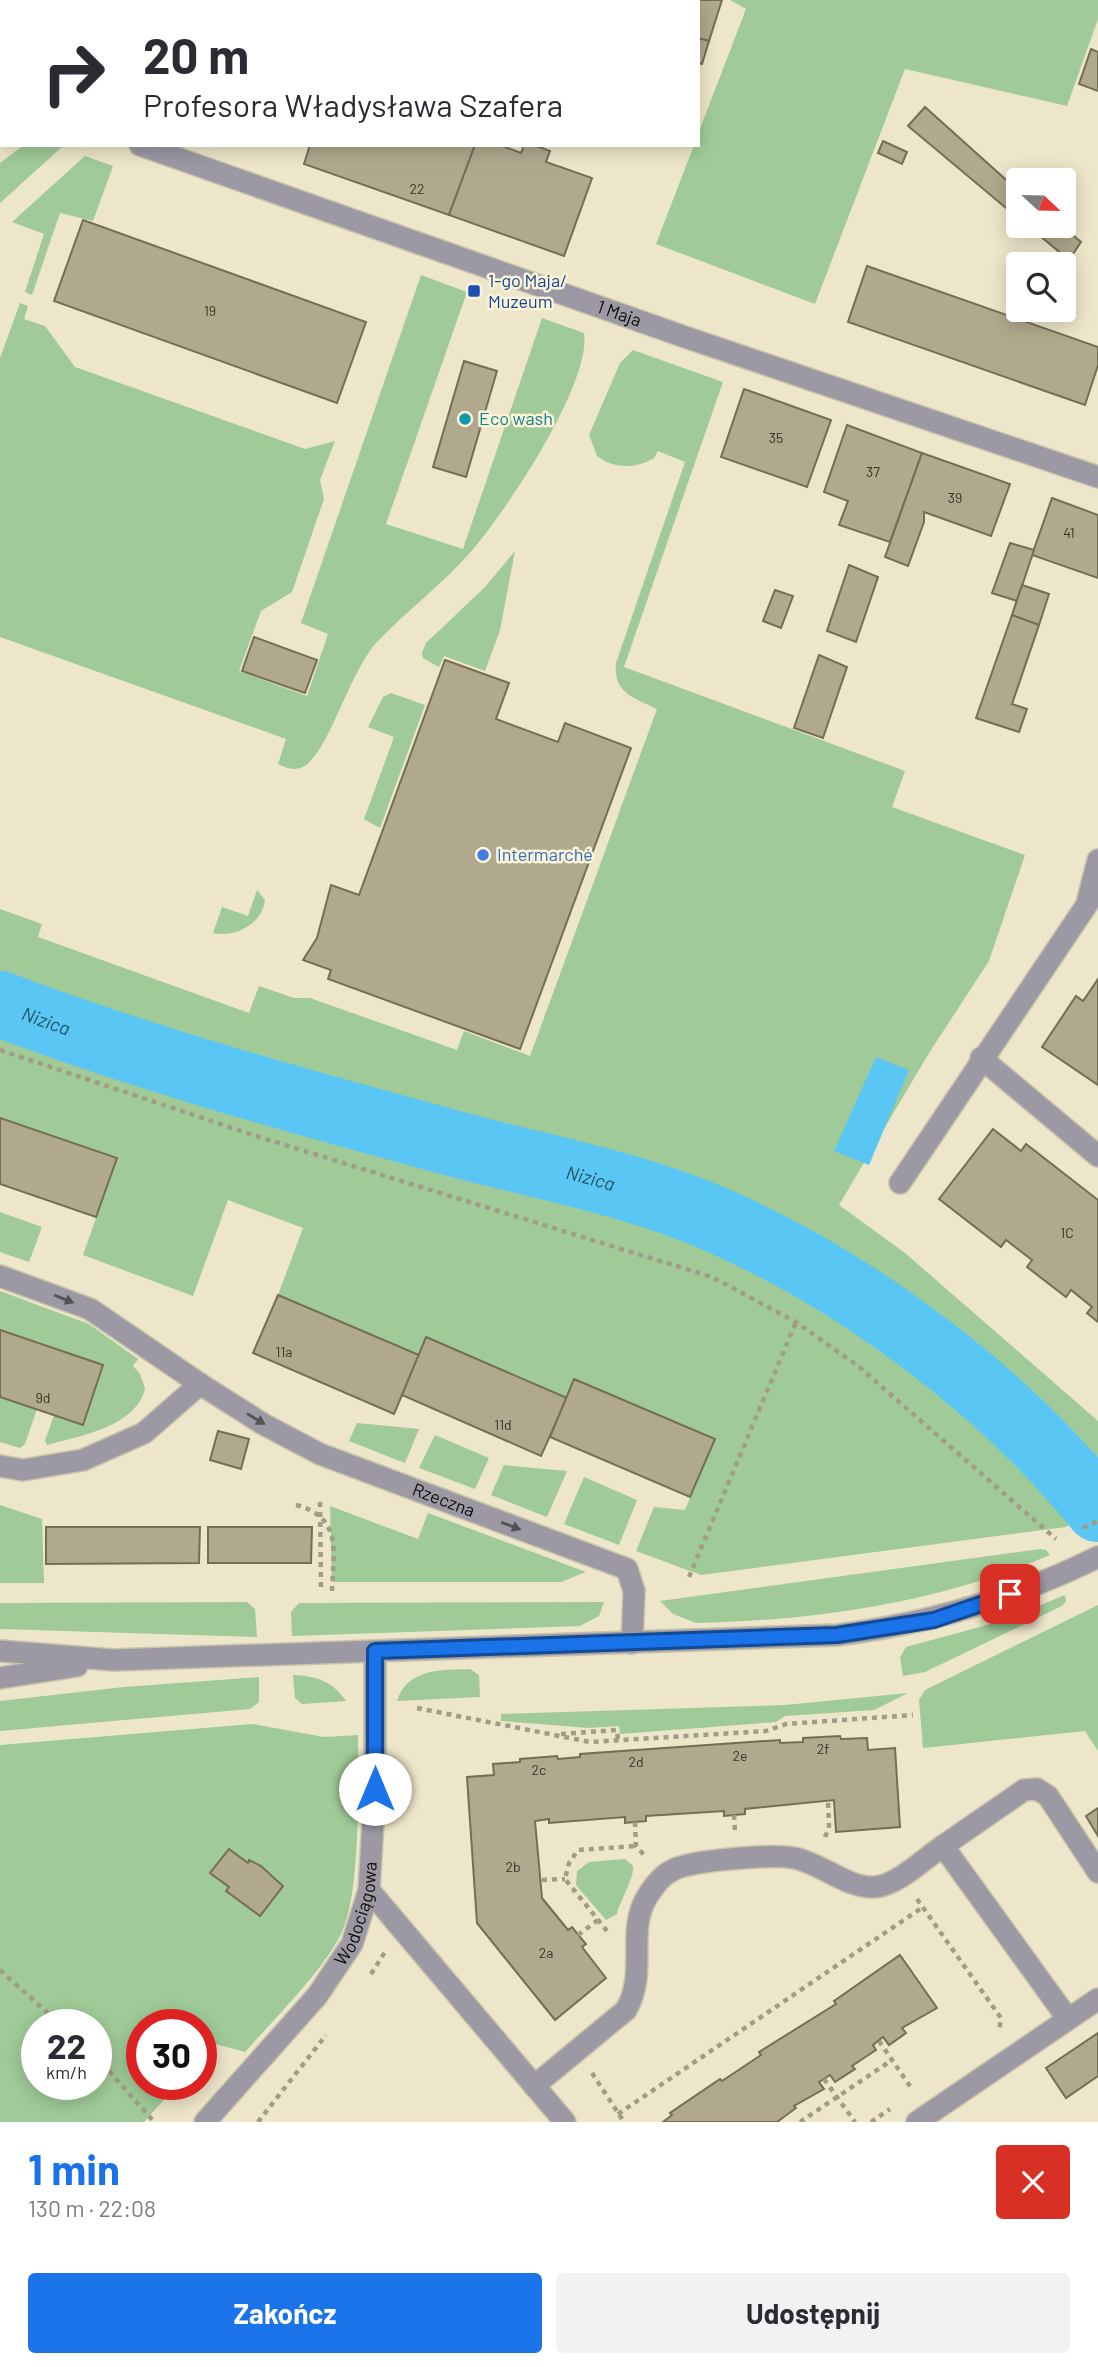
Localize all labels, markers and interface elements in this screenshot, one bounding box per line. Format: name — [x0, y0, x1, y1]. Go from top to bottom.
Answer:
text: 20 m — [143, 25, 249, 84]
icon: right — [28, 28, 119, 119]
text: Profesora Władysława Szafera — [143, 85, 563, 123]
north arrow — [1006, 168, 1076, 238]
map controls — [1006, 168, 1076, 322]
house number: 22 — [409, 180, 425, 197]
button: search — [1006, 252, 1076, 322]
place label: 1-go Maja/ Muzeum — [488, 269, 567, 312]
marker: 1-go Maja/ Muzeum — [466, 283, 482, 299]
street label: 1 Maja — [594, 295, 645, 331]
house number: 19 — [204, 302, 216, 319]
place label: Eco wash — [479, 407, 553, 429]
marker: Eco wash — [457, 411, 473, 427]
house number: 35 — [769, 429, 783, 446]
house number: 37 — [866, 463, 880, 480]
house number: 39 — [948, 489, 962, 506]
house number: 41 — [1063, 524, 1075, 541]
place label: Intermarché — [497, 843, 593, 865]
marker: Intermarché — [475, 847, 491, 863]
water label: Nizica — [19, 1001, 73, 1040]
water label: Nizica — [564, 1160, 618, 1195]
house number: 1C — [1060, 1224, 1074, 1241]
one-way arrow — [54, 1293, 75, 1304]
house number: 11a — [276, 1343, 293, 1360]
house number: 9d — [36, 1389, 50, 1406]
one-way arrow — [247, 1413, 266, 1426]
house number: 11d — [494, 1416, 512, 1433]
street label: Rzeczna — [410, 1478, 478, 1521]
one-way arrow — [501, 1520, 522, 1531]
pin — [980, 1564, 1040, 1624]
icon: arrive — [991, 1575, 1029, 1613]
house number: 2f — [817, 1740, 829, 1757]
house number: 2e — [733, 1747, 747, 1764]
position arrow — [338, 1752, 412, 1826]
house number: 2d — [628, 1753, 644, 1770]
house number: 2c — [532, 1761, 546, 1778]
house number: 2b — [505, 1858, 521, 1875]
street label: Wodociągowa — [329, 1861, 381, 1969]
house number: 2a — [539, 1944, 553, 1961]
speed limit sign: 30 — [126, 2009, 217, 2100]
text: 22 — [47, 2024, 86, 2066]
text: km/h — [46, 2061, 87, 2083]
text: 1 min — [28, 2143, 120, 2193]
button: close — [996, 2145, 1070, 2219]
text: 130 m · 22:08 — [28, 2194, 156, 2222]
button: Zakończ — [28, 2273, 542, 2353]
button: Udostępnij — [556, 2273, 1070, 2353]

